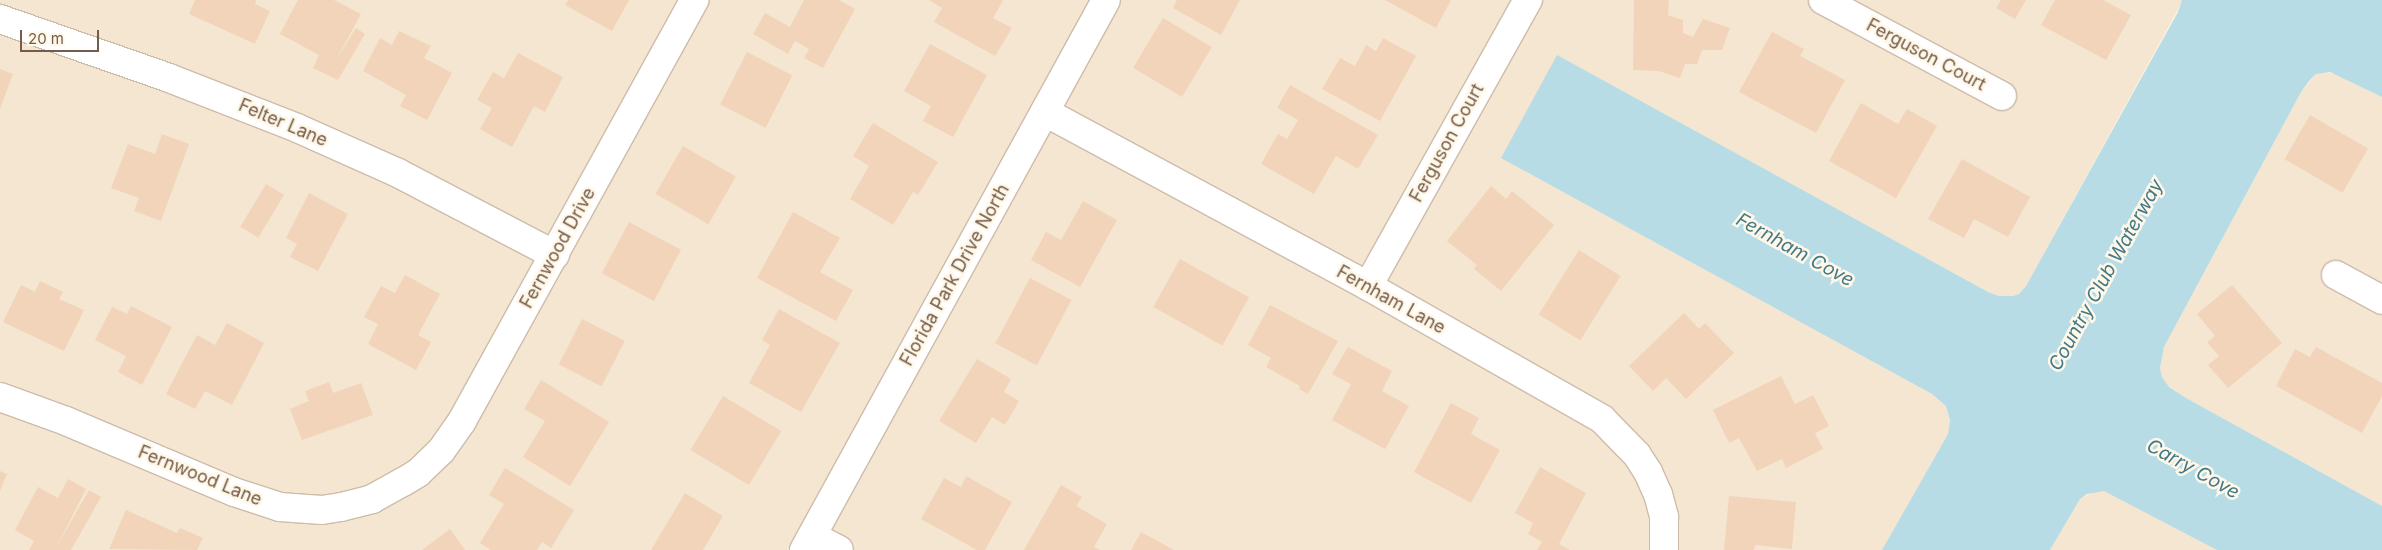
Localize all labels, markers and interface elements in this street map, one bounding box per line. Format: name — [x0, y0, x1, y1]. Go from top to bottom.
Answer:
street label: Ferguson Court — [1863, 14, 1989, 96]
scale bar — [22, 20, 101, 52]
text: 20 m — [28, 29, 64, 48]
street label: Ferguson Court — [1406, 80, 1488, 206]
street label: Felter Lane — [235, 95, 331, 151]
water label: Country Club Waterway — [2044, 175, 2168, 375]
street label: Florida Park Drive North — [896, 180, 1014, 370]
street label: Fernwood Drive — [516, 184, 600, 312]
water label: Fernham Cove — [1732, 208, 1858, 292]
street label: Fernham Lane — [1333, 261, 1449, 339]
water label: Carry Cove — [2143, 434, 2243, 504]
street label: Fernwood Lane — [135, 441, 265, 511]

